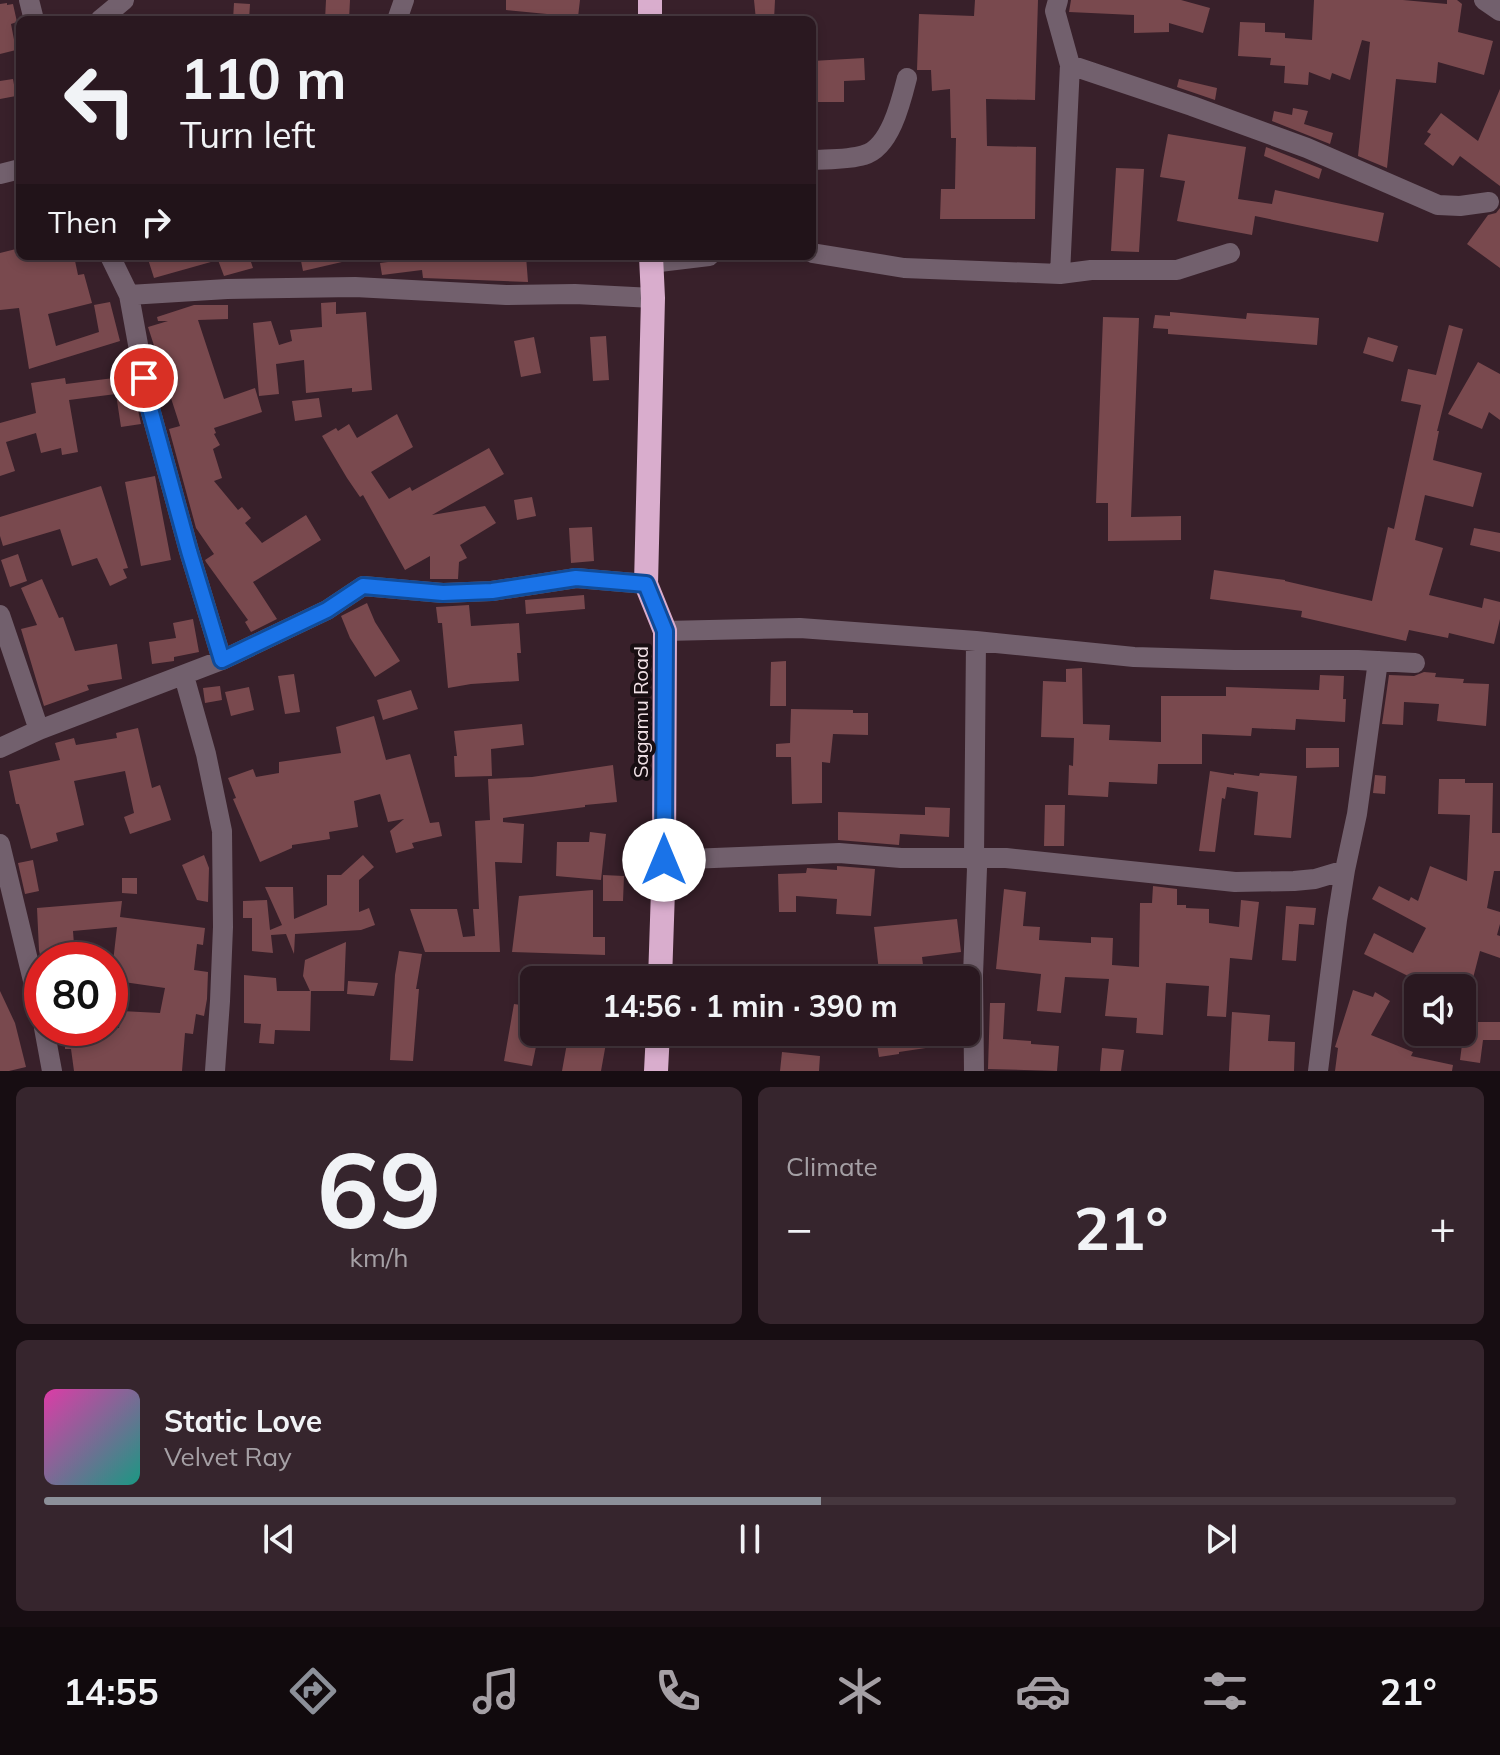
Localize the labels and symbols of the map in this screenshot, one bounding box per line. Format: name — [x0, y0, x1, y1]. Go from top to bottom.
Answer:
pin — [110, 344, 178, 412]
street label: Sagamu Road — [628, 646, 653, 778]
position arrow — [622, 818, 706, 902]
speed limit sign: 80 — [24, 942, 128, 1046]

